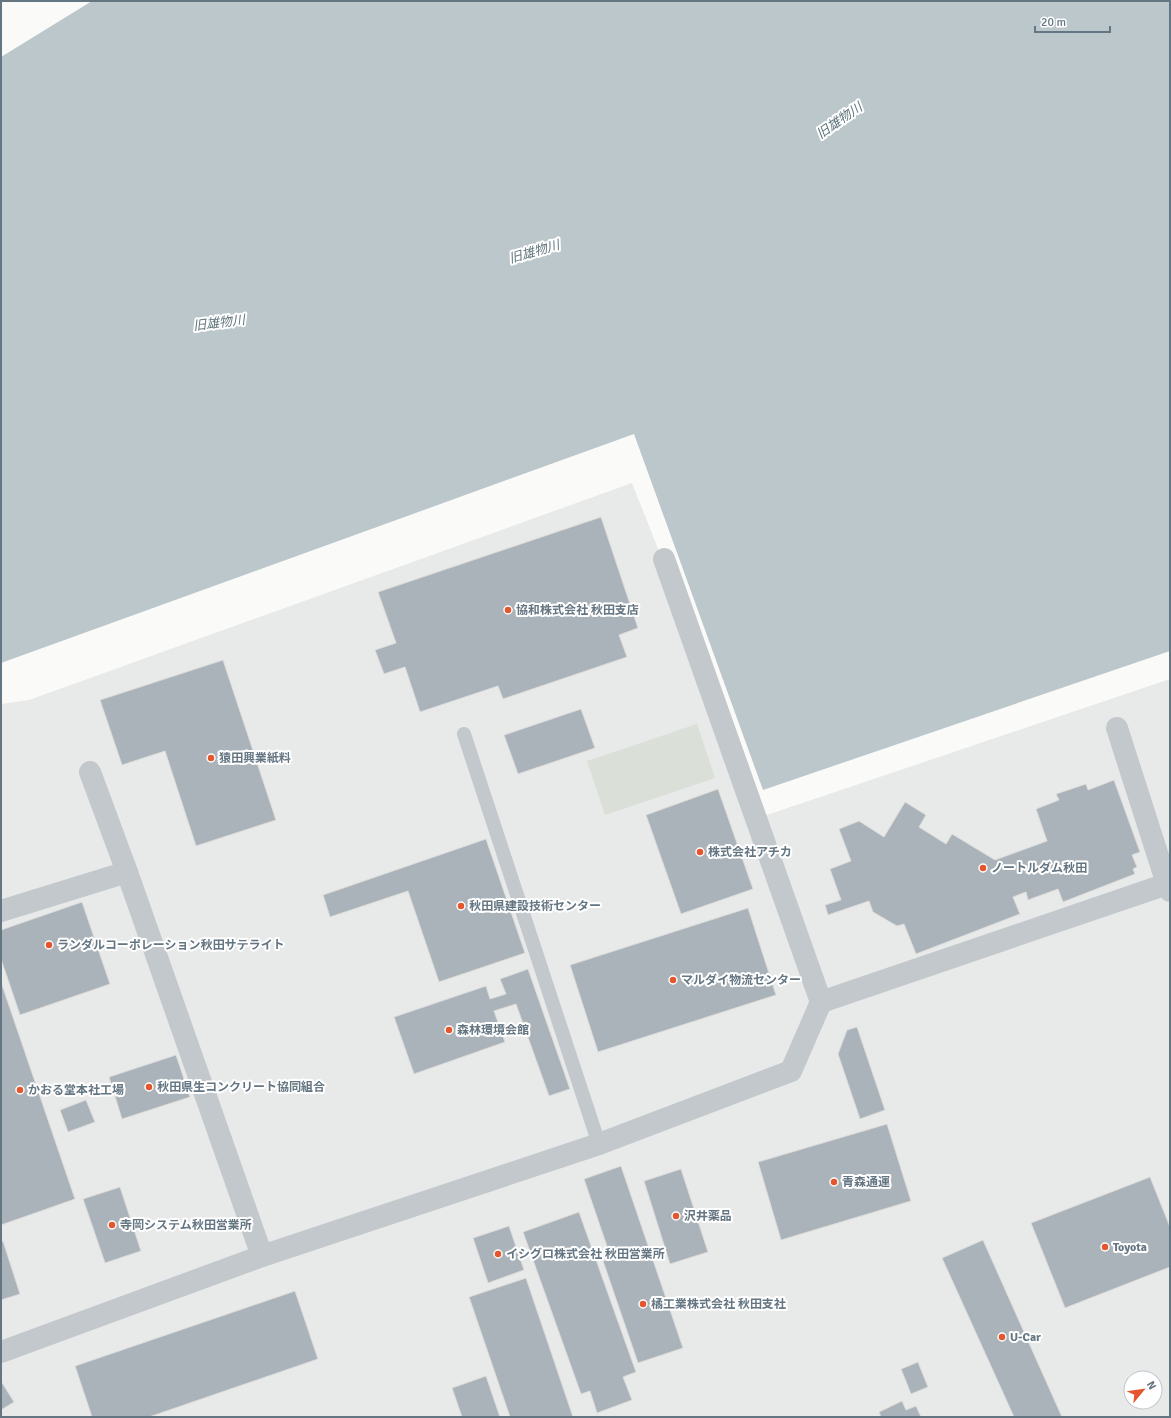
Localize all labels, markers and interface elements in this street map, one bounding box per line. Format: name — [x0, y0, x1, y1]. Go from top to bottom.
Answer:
scale bar — [1035, 8, 1110, 34]
text: 20 m — [1041, 15, 1066, 30]
water label: 旧雄物川 — [814, 98, 867, 142]
water label: 旧雄物川 — [507, 237, 563, 267]
water label: 旧雄物川 — [192, 312, 248, 334]
place label: 協和株式会社 秋田支店 — [516, 603, 639, 618]
marker: 協和株式会社 秋田支店 — [503, 605, 513, 615]
place label: 猿田興業紙料 — [219, 751, 291, 766]
marker: 猿田興業紙料 — [206, 753, 216, 763]
place label: 株式会社アチカ — [708, 845, 792, 860]
marker: 株式会社アチカ — [695, 847, 705, 857]
place label: ノートルダム秋田 — [991, 861, 1087, 876]
marker: ノートルダム秋田 — [978, 863, 988, 873]
place label: 秋田県建設技術センター — [469, 899, 601, 914]
marker: 秋田県建設技術センター — [456, 901, 466, 911]
place label: ランダルコーポレーション秋田サテライト — [57, 938, 285, 953]
marker: ランダルコーポレーション秋田サテライト — [44, 940, 54, 950]
place label: マルダイ物流センター — [681, 973, 801, 988]
marker: マルダイ物流センター — [668, 975, 678, 985]
place label: 森林環境会館 — [457, 1023, 529, 1038]
marker: 森林環境会館 — [444, 1025, 454, 1035]
place label: 秋田県生コンクリート協同組合 — [157, 1080, 325, 1095]
marker: 秋田県生コンクリート協同組合 — [144, 1082, 154, 1092]
place label: かおる堂本社工場 — [28, 1083, 124, 1098]
marker: かおる堂本社工場 — [15, 1085, 25, 1095]
place label: 青森通運 — [842, 1175, 890, 1190]
marker: 青森通運 — [829, 1177, 839, 1187]
place label: 沢井薬品 — [684, 1209, 732, 1224]
marker: 沢井薬品 — [671, 1211, 681, 1221]
place label: 寺岡システム秋田営業所 — [120, 1218, 252, 1233]
marker: 寺岡システム秋田営業所 — [107, 1220, 117, 1230]
place label: Toyota — [1113, 1240, 1147, 1255]
marker: Toyota — [1100, 1242, 1110, 1252]
place label: イシグロ株式会社 秋田営業所 — [506, 1247, 665, 1262]
marker: イシグロ株式会社 秋田営業所 — [493, 1249, 503, 1259]
place label: 橘工業株式会社 秋田支社 — [651, 1297, 786, 1312]
marker: 橘工業株式会社 秋田支社 — [638, 1299, 648, 1309]
place label: U-Car — [1010, 1330, 1041, 1345]
marker: U-Car — [997, 1332, 1007, 1342]
north arrow — [1123, 1370, 1163, 1410]
text: N — [1144, 1379, 1159, 1392]

